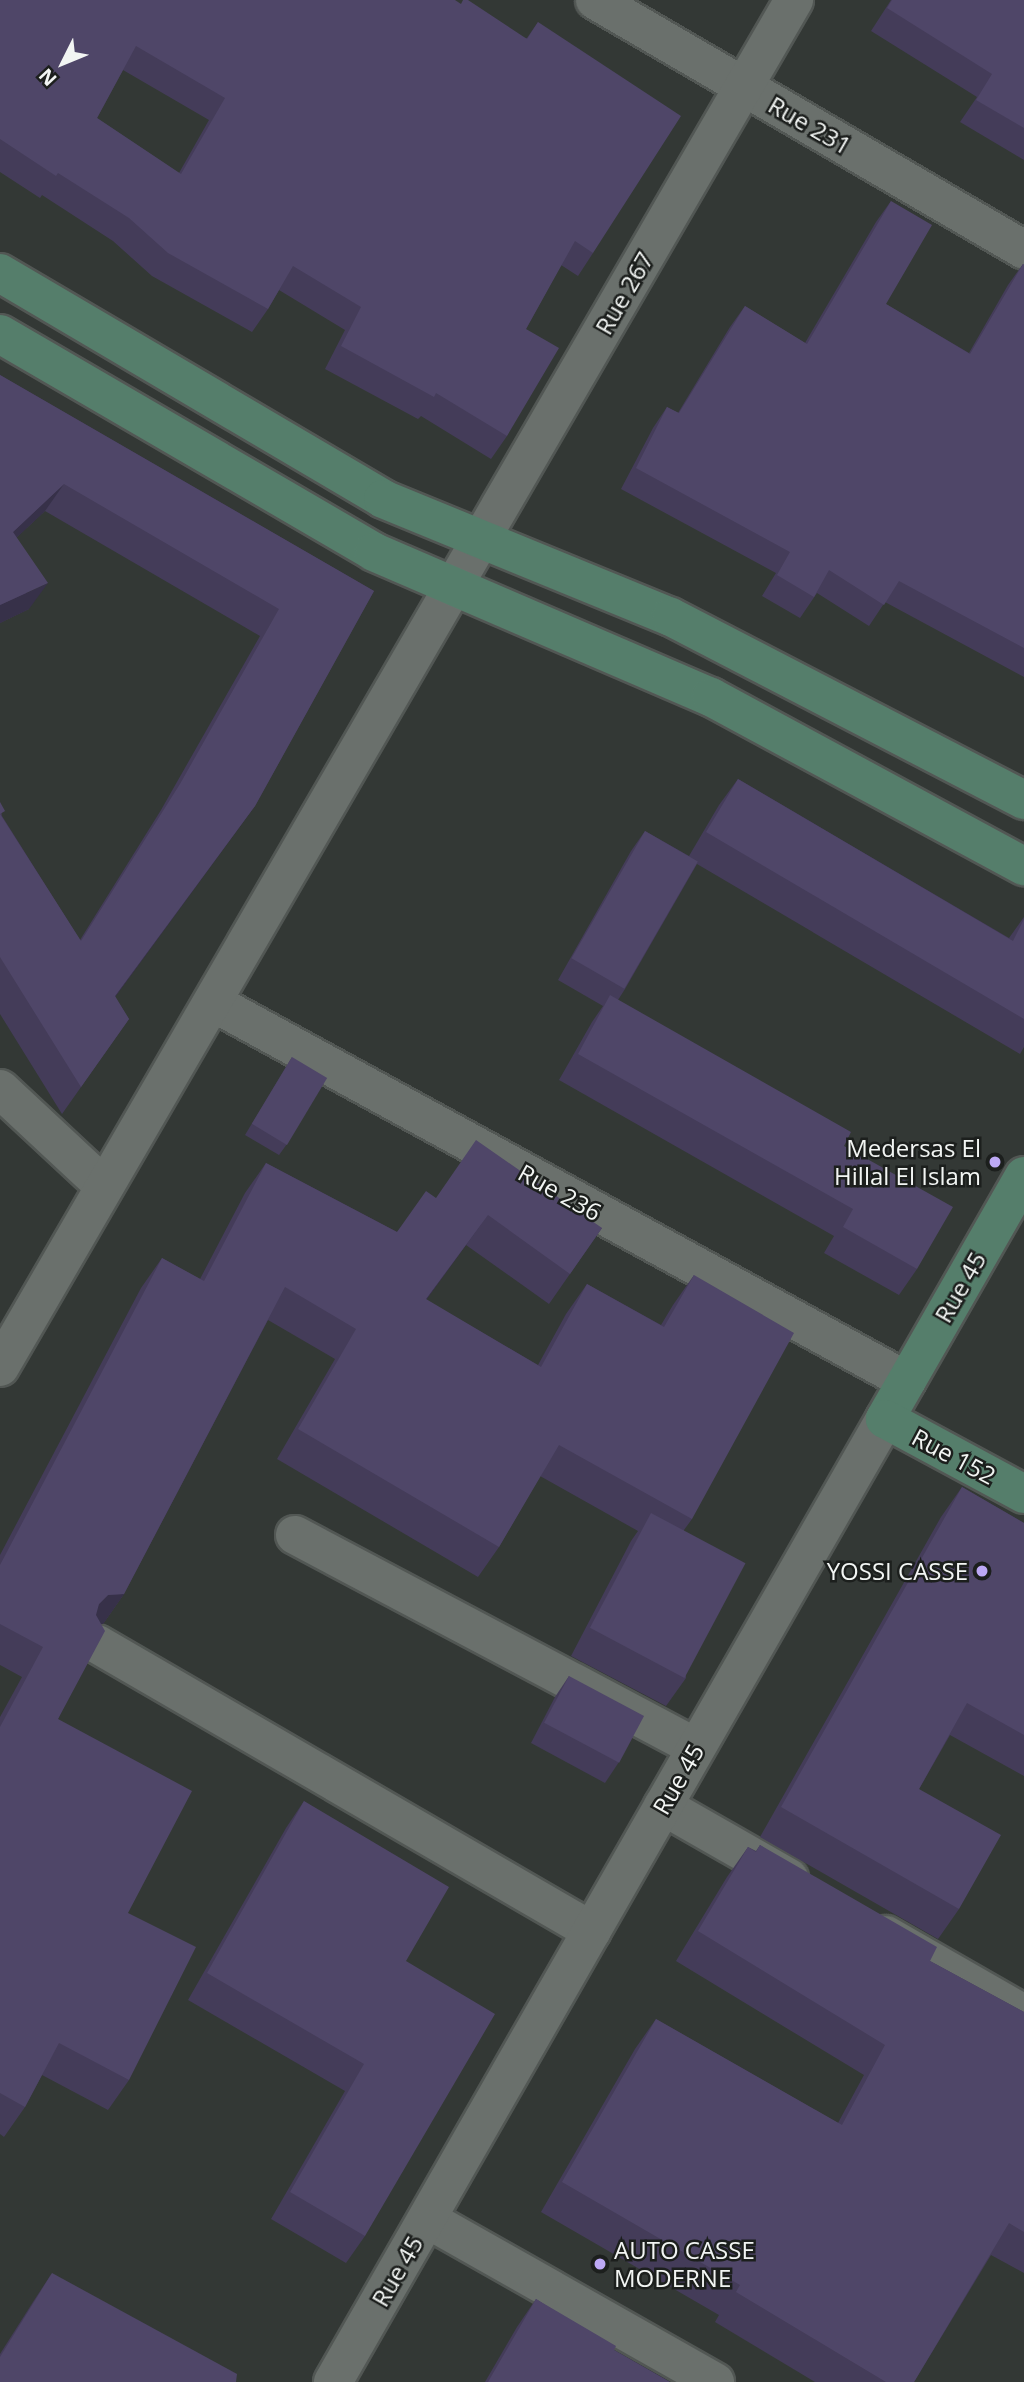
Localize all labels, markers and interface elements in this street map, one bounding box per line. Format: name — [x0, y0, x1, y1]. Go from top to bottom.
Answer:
north arrow — [28, 28, 98, 98]
text: N — [33, 63, 62, 92]
street label: Rue 231 — [764, 90, 856, 160]
street label: Rue 267 — [589, 247, 659, 339]
place label: Medersas El Hillal El Islam — [834, 1134, 981, 1190]
marker: Medersas El Hillal El Islam — [987, 1154, 1003, 1170]
street label: Rue 236 — [513, 1157, 607, 1227]
street label: Rue 45 — [928, 1247, 992, 1327]
street label: Rue 152 — [907, 1422, 1001, 1490]
place label: YOSSI CASSE — [827, 1557, 968, 1585]
marker: YOSSI CASSE — [974, 1563, 990, 1579]
street label: Rue 45 — [646, 1739, 710, 1819]
street label: Rue 45 — [365, 2231, 429, 2311]
place label: AUTO CASSE MODERNE — [614, 2236, 755, 2292]
marker: AUTO CASSE MODERNE — [592, 2256, 608, 2272]

